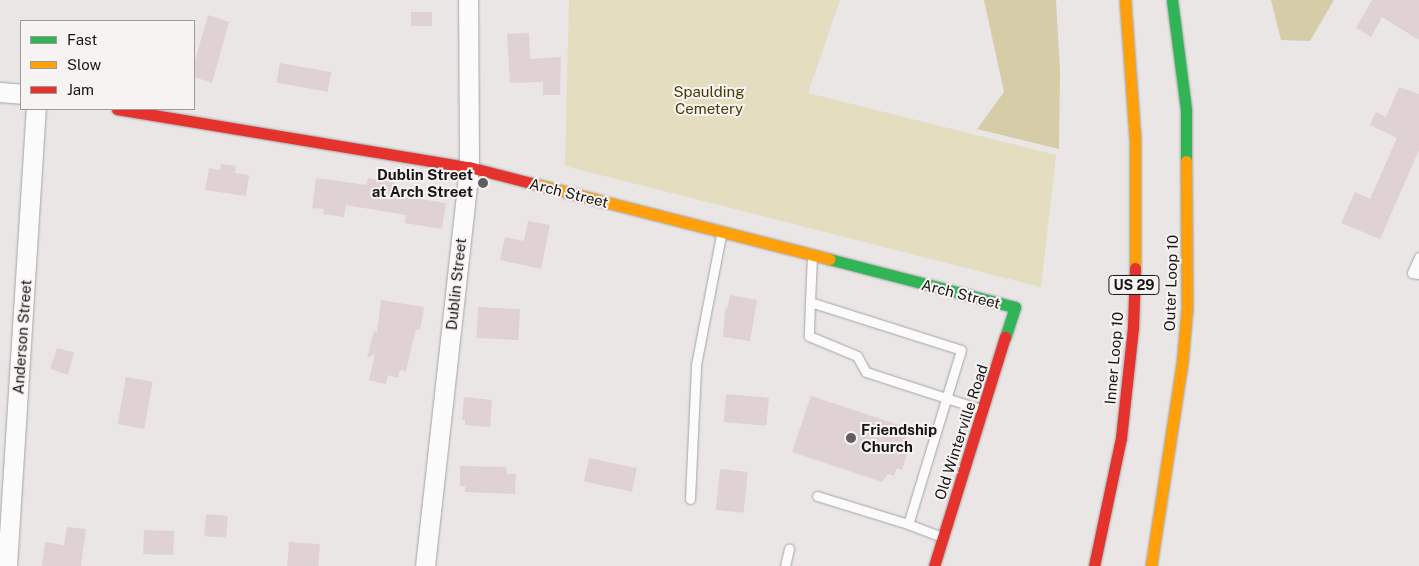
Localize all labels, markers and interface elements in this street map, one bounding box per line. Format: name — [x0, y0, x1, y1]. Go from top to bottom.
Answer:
legend — [20, 20, 195, 110]
text: Fast — [67, 31, 97, 48]
text: Slow — [67, 56, 101, 73]
text: Jam — [67, 81, 94, 98]
park label: Spaulding Cemetery — [673, 82, 745, 117]
place label: Dublin Street at Arch Street — [372, 165, 473, 200]
street label: Arch Street — [528, 175, 610, 211]
marker: Dublin Street at Arch Street — [477, 177, 489, 189]
street label: Outer Loop 10 — [1160, 234, 1182, 332]
street label: Dublin Street — [442, 237, 470, 331]
road number: US 29 — [1108, 274, 1160, 296]
street label: Arch Street — [920, 276, 1002, 312]
street label: Anderson Street — [9, 279, 35, 395]
street label: Inner Loop 10 — [1101, 311, 1127, 405]
street label: Old Winterville Road — [931, 362, 991, 502]
place label: Friendship Church — [861, 420, 937, 455]
marker: Friendship Church — [845, 432, 857, 444]

